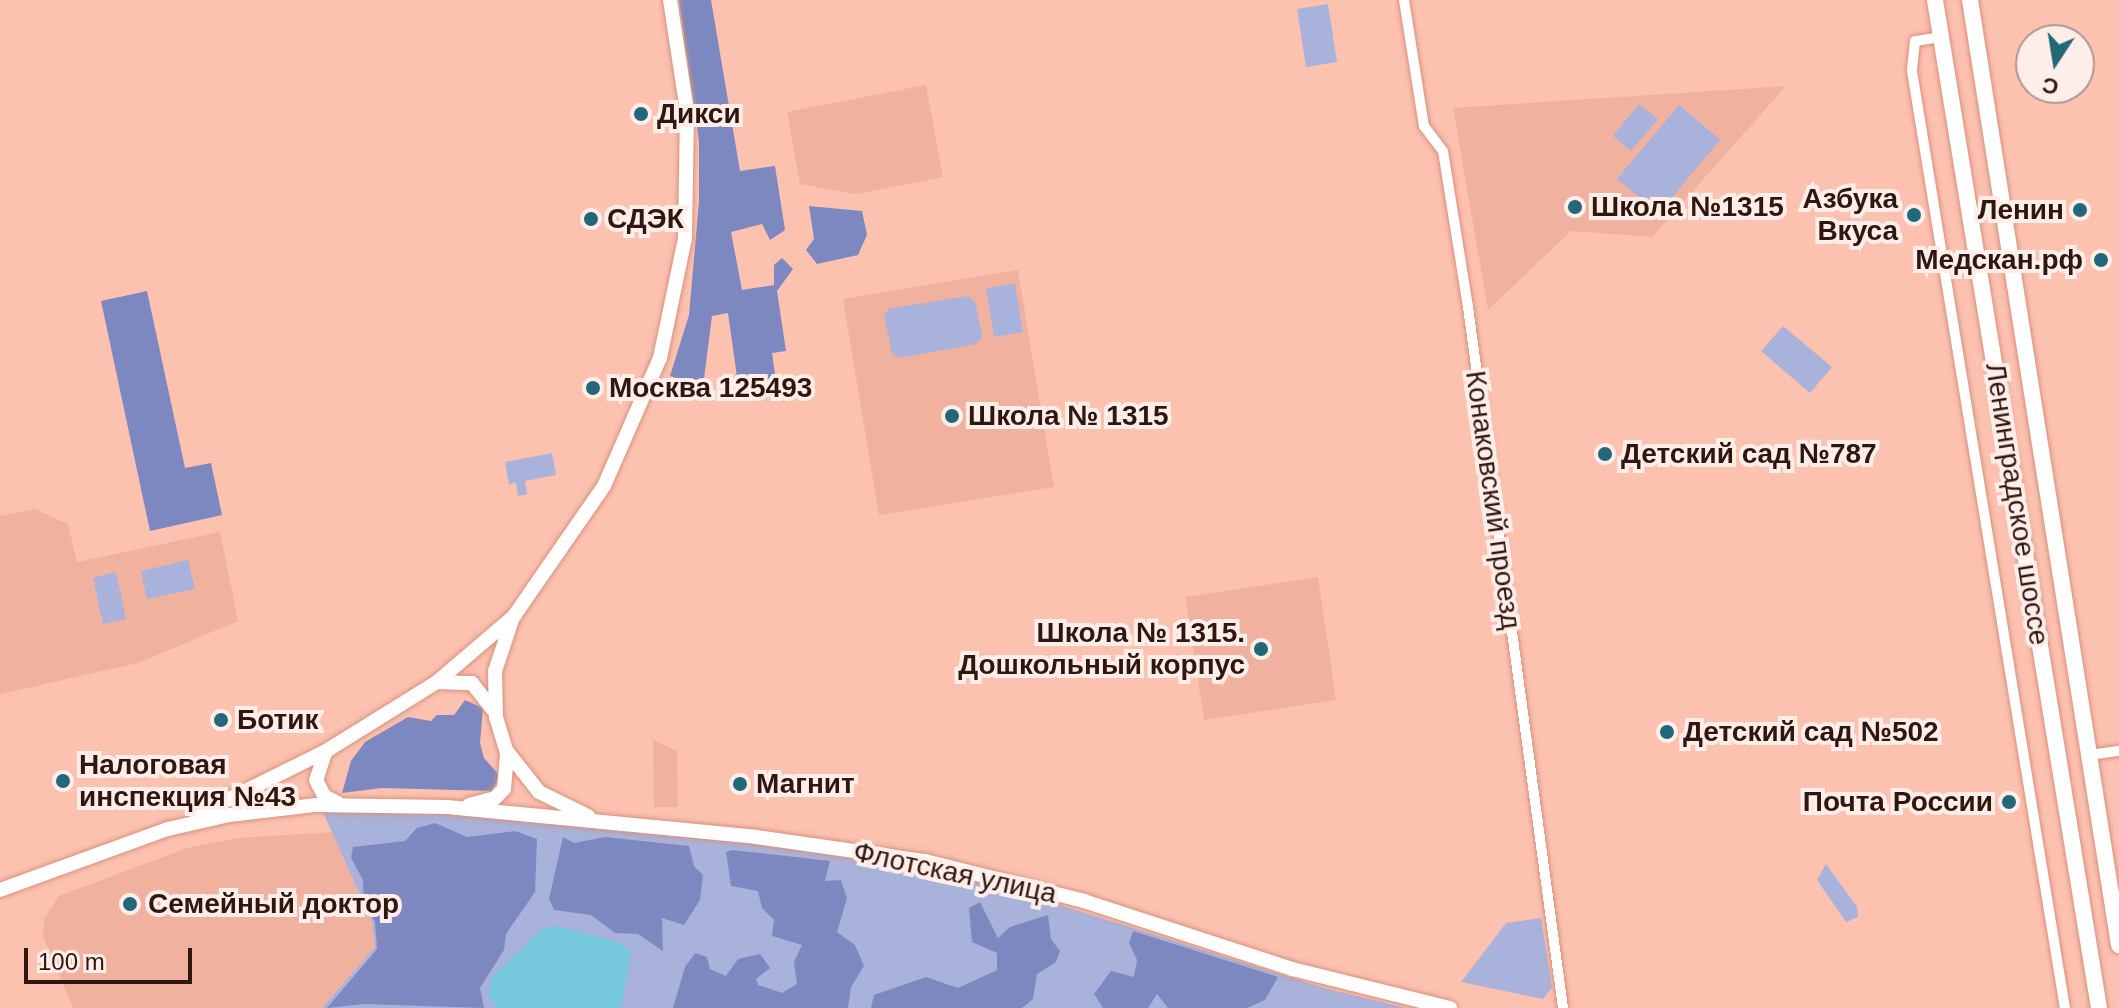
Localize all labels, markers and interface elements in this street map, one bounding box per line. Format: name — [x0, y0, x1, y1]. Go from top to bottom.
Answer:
north arrow — [2015, 24, 2095, 104]
text: С — [2040, 72, 2061, 100]
place label: Дикси — [657, 97, 741, 131]
marker: Дикси — [632, 105, 650, 123]
place label: Азбука Вкуса — [1802, 182, 1898, 248]
place label: Школа №1315 — [1591, 190, 1784, 224]
place label: Ленин — [1978, 193, 2064, 227]
marker: Школа №1315 — [1566, 198, 1584, 216]
marker: Ленин — [2071, 201, 2089, 219]
place label: СДЭК — [607, 202, 684, 236]
marker: Азбука Вкуса — [1905, 206, 1923, 224]
marker: СДЭК — [582, 210, 600, 228]
place label: Медскан.рф — [1915, 243, 2083, 277]
marker: Медскан.рф — [2090, 249, 2112, 271]
street label: Ленинградское шоссе — [1978, 360, 2056, 648]
street label: Конаковский проезд — [1458, 369, 1528, 631]
place label: Москва 125493 — [609, 371, 812, 405]
marker: Москва 125493 — [584, 379, 602, 397]
place label: Школа № 1315 — [968, 399, 1169, 433]
marker: Школа № 1315 — [943, 407, 961, 425]
place label: Детский сад №787 — [1621, 437, 1877, 471]
marker: Детский сад №787 — [1596, 445, 1614, 463]
place label: Школа № 1315. Дошкольный корпус — [958, 616, 1245, 682]
marker: Школа № 1315. Дошкольный корпус — [1252, 640, 1270, 658]
place label: Ботик — [237, 703, 318, 737]
marker: Ботик — [212, 711, 230, 729]
place label: Детский сад №502 — [1683, 715, 1939, 749]
marker: Детский сад №502 — [1658, 723, 1676, 741]
place label: Налоговая инспекция №43 — [79, 748, 296, 814]
place label: Магнит — [756, 767, 855, 801]
marker: Налоговая инспекция №43 — [54, 772, 72, 790]
marker: Магнит — [731, 775, 749, 793]
place label: Почта России — [1803, 785, 1993, 819]
marker: Почта России — [2000, 793, 2018, 811]
street label: Флотская улица — [850, 835, 1060, 911]
place label: Семейный доктор — [148, 887, 399, 921]
marker: Семейный доктор — [119, 893, 141, 915]
scale bar — [28, 932, 196, 982]
text: 100 m — [38, 948, 105, 975]

